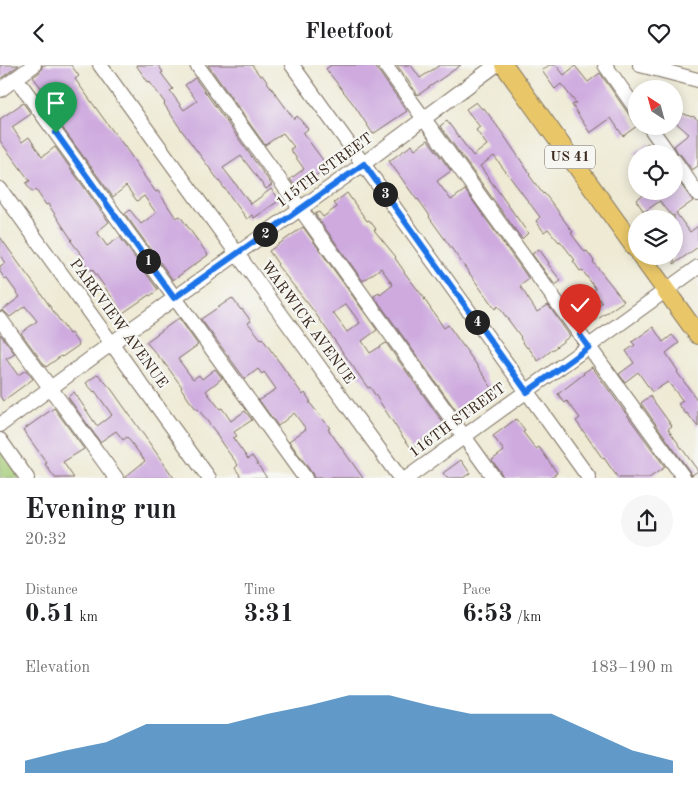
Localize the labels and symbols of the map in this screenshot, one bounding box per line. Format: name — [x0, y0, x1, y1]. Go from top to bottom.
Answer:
north arrow — [628, 80, 682, 135]
pin — [35, 82, 77, 133]
street label: 115TH STREET — [274, 131, 376, 211]
road number: US 41 — [545, 145, 595, 169]
pin: 3 — [372, 181, 398, 207]
pin: 2 — [252, 221, 278, 247]
pin: 1 — [136, 249, 160, 273]
street label: PARKVIEW AVENUE — [66, 257, 170, 391]
street label: WARWICK AVENUE — [257, 259, 357, 387]
pin — [559, 284, 601, 335]
pin: 4 — [464, 309, 490, 335]
street label: 116TH STREET — [407, 381, 509, 461]

